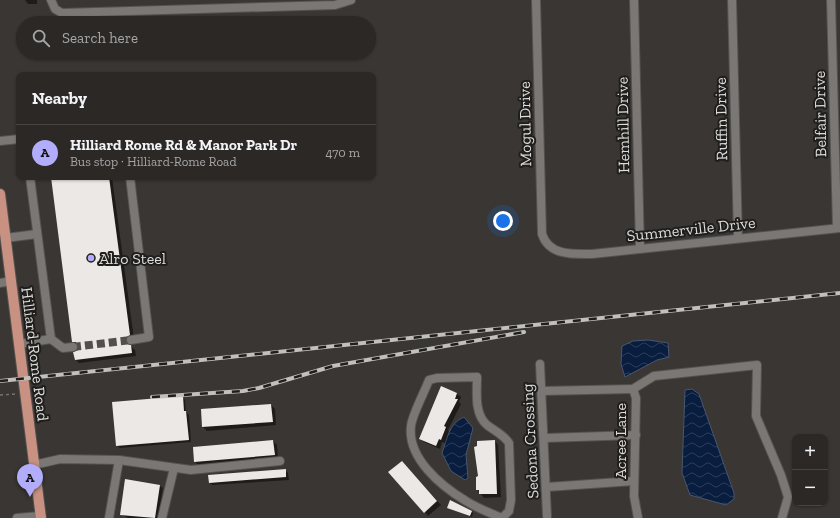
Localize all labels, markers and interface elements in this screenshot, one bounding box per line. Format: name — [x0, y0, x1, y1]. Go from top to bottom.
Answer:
search box — [16, 16, 376, 60]
icon: search — [30, 27, 52, 49]
text: Search here — [62, 29, 138, 47]
street label: Belfair Drive — [810, 71, 830, 157]
street label: Hemhill Drive — [613, 77, 633, 173]
street label: Ruffin Drive — [711, 77, 731, 161]
street label: Mogul Drive — [515, 81, 535, 167]
text: Nearby — [32, 88, 87, 108]
text: Hilliard Rome Rd & Manor Park Dr — [70, 136, 297, 154]
text: A — [41, 145, 49, 160]
text: 470 m — [325, 145, 360, 160]
text: Bus stop · Hilliard-Rome Road — [70, 154, 237, 169]
your location — [493, 211, 513, 231]
street label: Summerville Drive — [626, 213, 756, 245]
place label: Alro Steel — [99, 249, 166, 268]
marker: Alro Steel — [86, 253, 96, 263]
street label: Hilliard-Rome Road — [17, 286, 53, 422]
street label: Sedona Crossing — [517, 383, 543, 499]
street label: Acree Lane — [611, 403, 630, 479]
map controls — [792, 434, 828, 506]
button: + — [792, 434, 828, 470]
pin: A — [17, 464, 43, 497]
button: − — [792, 470, 828, 506]

